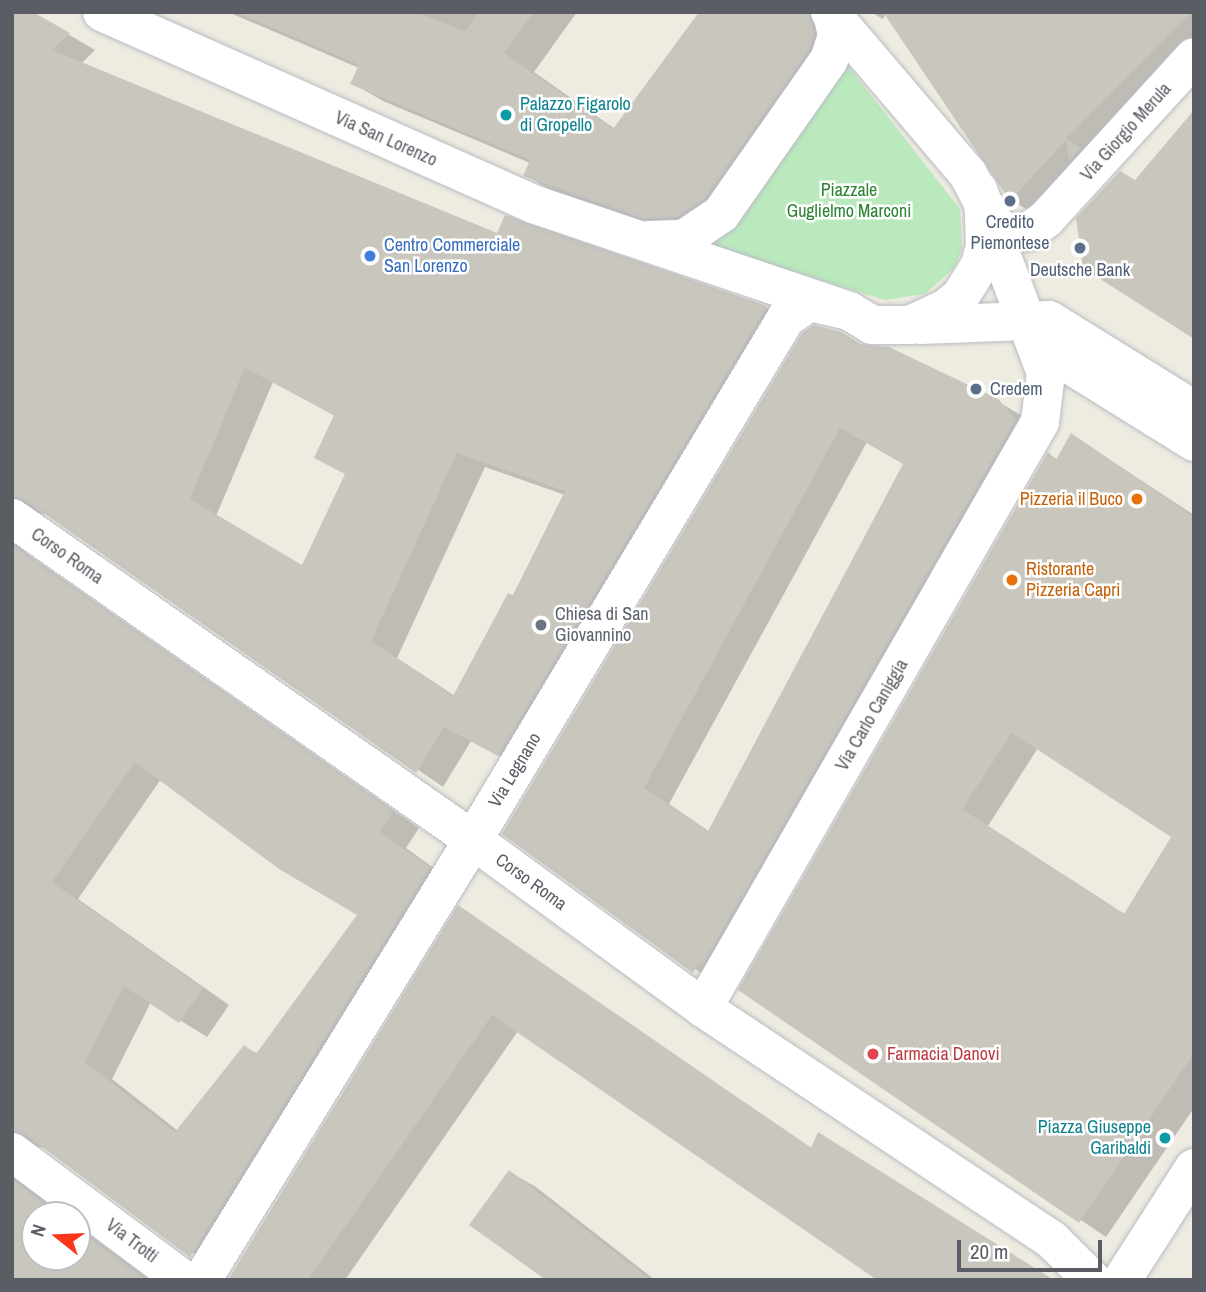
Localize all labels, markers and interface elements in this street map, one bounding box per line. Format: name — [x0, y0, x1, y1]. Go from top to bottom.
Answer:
street label: Via Giorgio Merula — [1076, 79, 1176, 185]
place label: Palazzo Figarolo di Gropello — [520, 94, 631, 136]
street label: Via San Lorenzo — [331, 107, 441, 171]
marker: Palazzo Figarolo di Gropello — [498, 107, 514, 123]
park label: Piazzale Guglielmo Marconi — [787, 180, 911, 222]
marker: Credito Piemontese — [1002, 193, 1018, 209]
place label: Credito Piemontese — [971, 212, 1049, 255]
place label: Centro Commerciale San Lorenzo — [384, 235, 520, 278]
marker: Deutsche Bank — [1072, 240, 1088, 256]
marker: Centro Commerciale San Lorenzo — [362, 248, 378, 264]
place label: Deutsche Bank — [1030, 259, 1130, 281]
place label: Credem — [990, 378, 1042, 400]
marker: Credem — [968, 381, 984, 397]
place label: Pizzeria il Buco — [1020, 488, 1123, 510]
marker: Pizzeria il Buco — [1129, 491, 1145, 507]
street label: Corso Roma — [27, 523, 107, 589]
place label: Ristorante Pizzeria Capri — [1026, 559, 1120, 602]
marker: Ristorante Pizzeria Capri — [1004, 572, 1020, 588]
place label: Chiesa di San Giovannino — [555, 604, 649, 646]
marker: Chiesa di San Giovannino — [533, 617, 549, 633]
street label: Via Carlo Caniggia — [831, 655, 913, 775]
street label: Via Legnano — [484, 729, 546, 811]
street label: Corso Roma — [491, 849, 571, 915]
place label: Farmacia Danovi — [887, 1043, 999, 1065]
marker: Farmacia Danovi — [865, 1046, 881, 1062]
place label: Piazza Giuseppe Garibaldi — [1038, 1117, 1151, 1160]
marker: Piazza Giuseppe Garibaldi — [1157, 1130, 1173, 1146]
north arrow — [21, 1201, 91, 1271]
street label: Via Trotti — [102, 1214, 162, 1268]
text: N — [24, 1221, 52, 1239]
scale bar — [961, 1226, 1106, 1270]
text: 20 m — [970, 1237, 1008, 1266]

